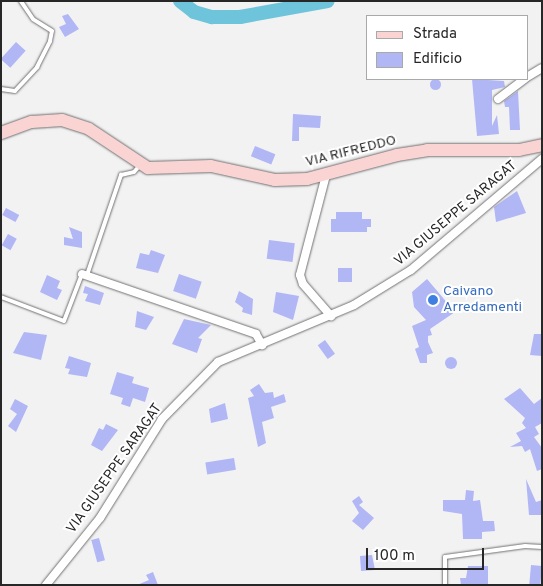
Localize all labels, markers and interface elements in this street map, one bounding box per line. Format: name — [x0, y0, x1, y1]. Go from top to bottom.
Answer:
legend — [366, 15, 528, 80]
text: Strada — [413, 25, 457, 44]
text: Edificio — [413, 50, 462, 69]
street label: VIA RIFREDDO — [304, 133, 398, 171]
street label: VIA GIUSEPPE SARAGAT — [391, 158, 521, 270]
place label: Caivano Arredamenti — [443, 284, 522, 316]
marker: Caivano Arredamenti — [427, 294, 439, 306]
street label: VIA GIUSEPPE SARAGAT — [64, 401, 166, 537]
scale bar — [368, 538, 486, 570]
text: 100 m — [374, 547, 415, 566]

